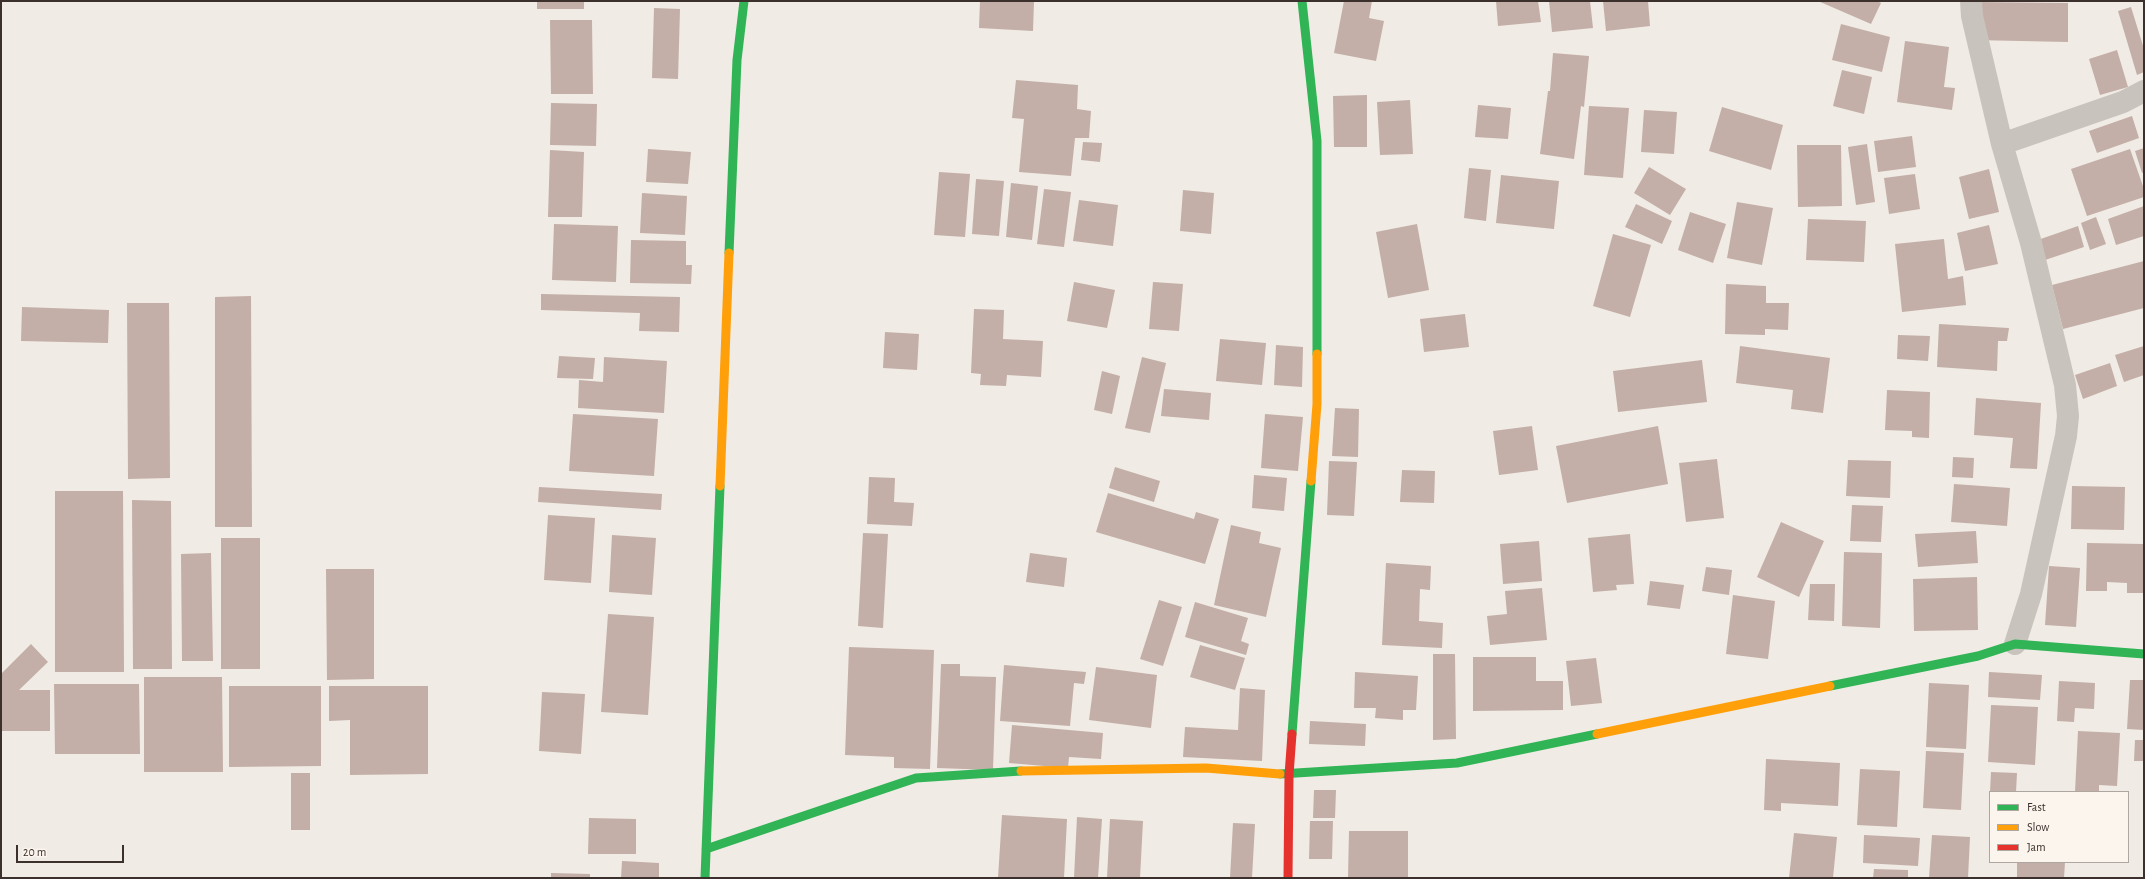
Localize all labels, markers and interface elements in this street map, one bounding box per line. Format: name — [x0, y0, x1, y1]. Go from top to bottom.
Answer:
legend — [1989, 791, 2129, 863]
text: Fast — [2027, 801, 2046, 813]
text: Slow — [2027, 821, 2049, 833]
scale bar — [18, 837, 126, 863]
text: Jam — [2027, 841, 2046, 853]
text: 20 m — [23, 846, 46, 858]

